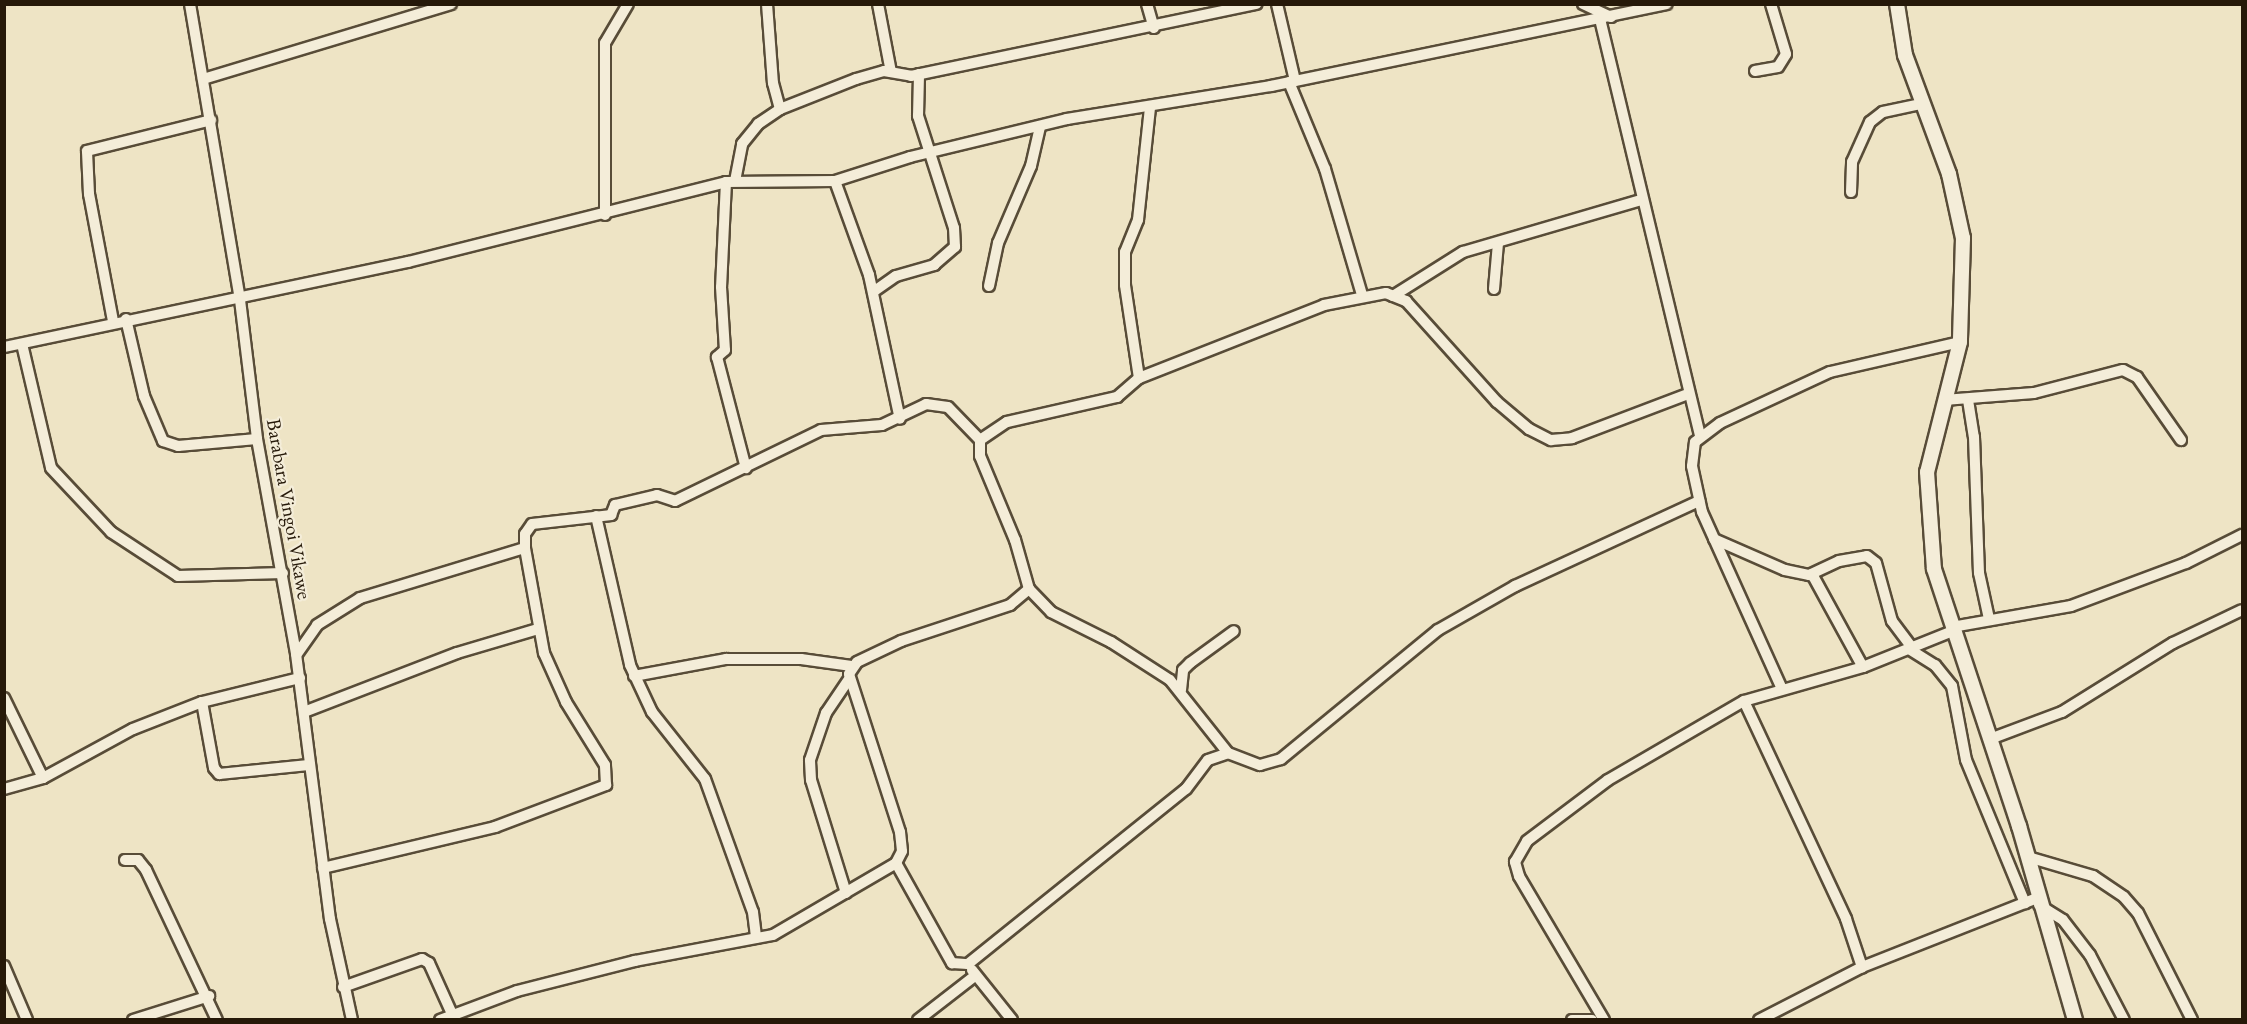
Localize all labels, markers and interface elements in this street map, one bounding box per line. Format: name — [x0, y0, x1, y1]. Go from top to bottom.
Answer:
street label: Barabara Vingoi Vikawe — [261, 417, 317, 601]

